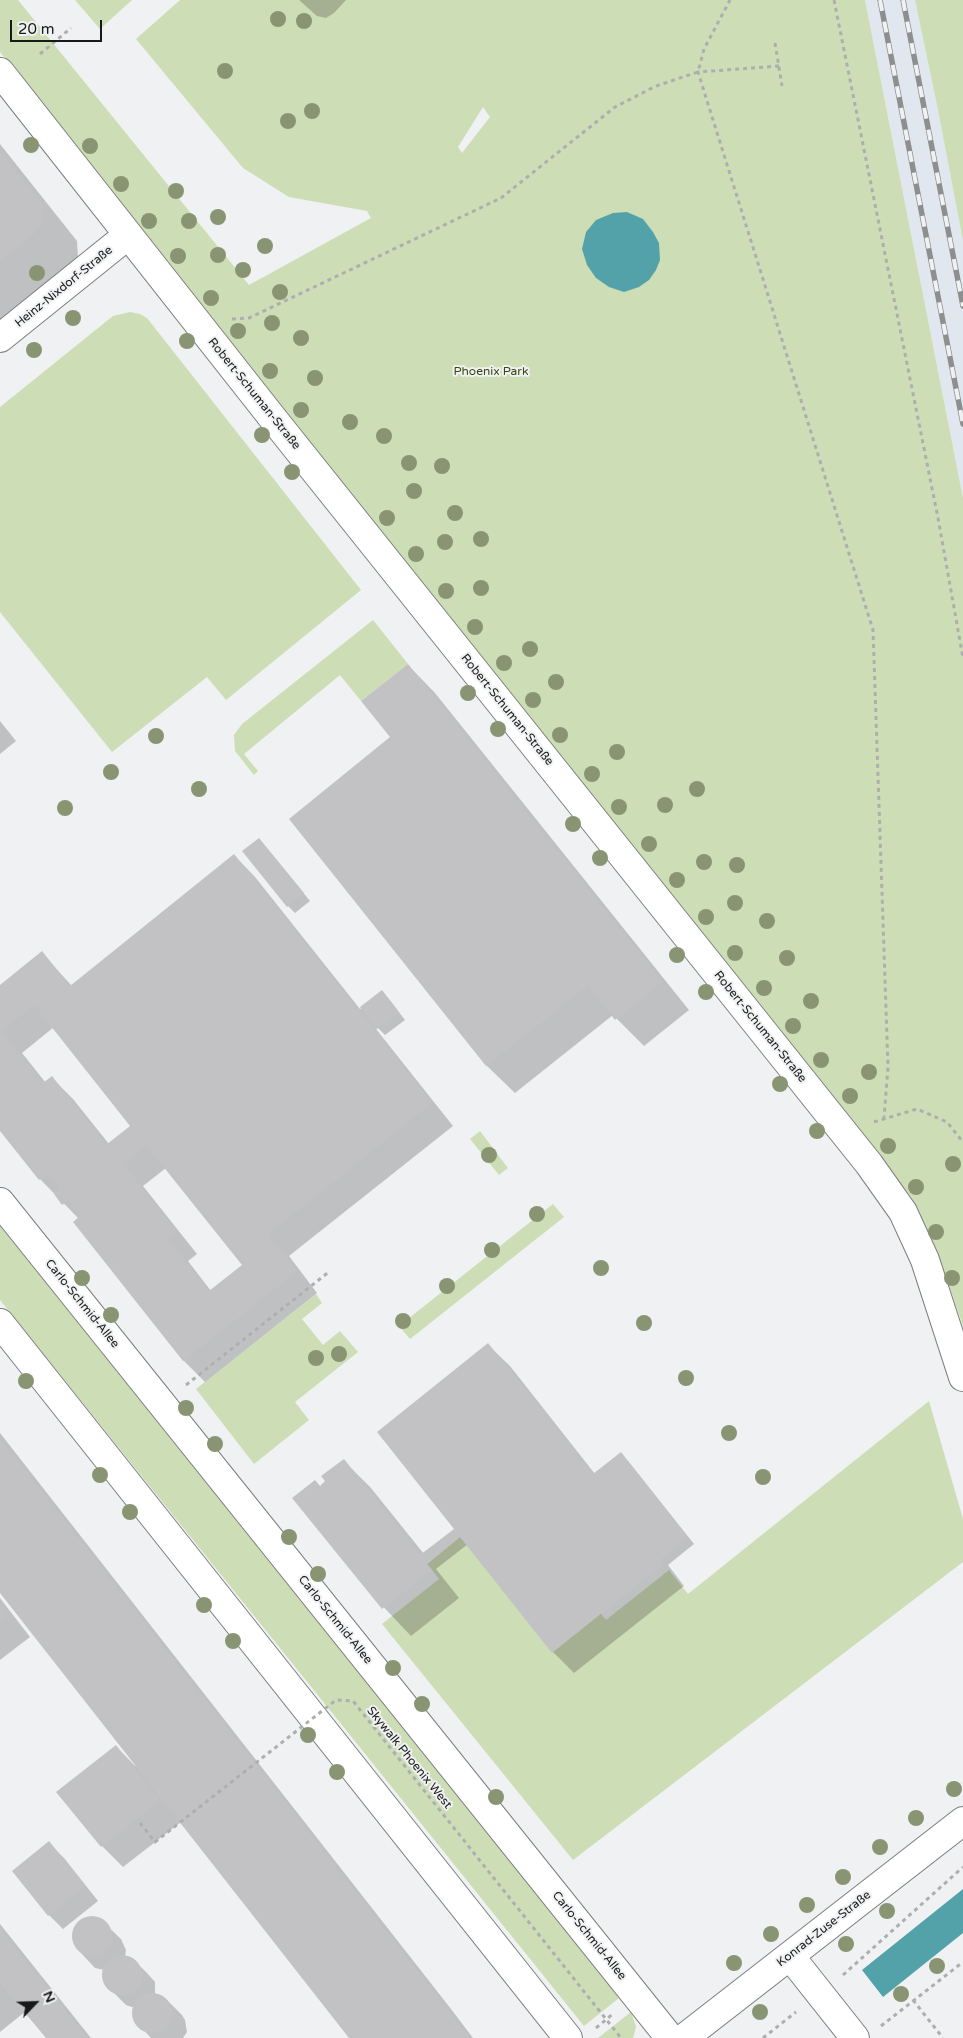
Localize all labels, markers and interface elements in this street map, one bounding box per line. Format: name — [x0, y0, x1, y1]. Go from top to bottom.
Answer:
scale bar — [12, 10, 105, 42]
text: 20 m — [18, 20, 55, 38]
street label: Heinz-Nixdorf-Straße — [12, 243, 116, 331]
street label: Robert-Schuman-Straße — [205, 335, 303, 453]
park label: Phoenix Park — [454, 365, 528, 379]
street label: Robert-Schuman-Straße — [458, 651, 556, 769]
street label: Robert-Schuman-Straße — [711, 968, 809, 1086]
street label: Carlo-Schmid-Allee — [42, 1257, 122, 1351]
street label: Carlo-Schmid-Allee — [295, 1573, 375, 1667]
street label: Skywalk Phoenix West — [363, 1704, 455, 1812]
street label: Konrad-Zuse-Straße — [774, 1888, 874, 1970]
street label: Carlo-Schmid-Allee — [549, 1889, 629, 1983]
north arrow — [10, 1978, 60, 2028]
text: N — [39, 1988, 59, 2005]

